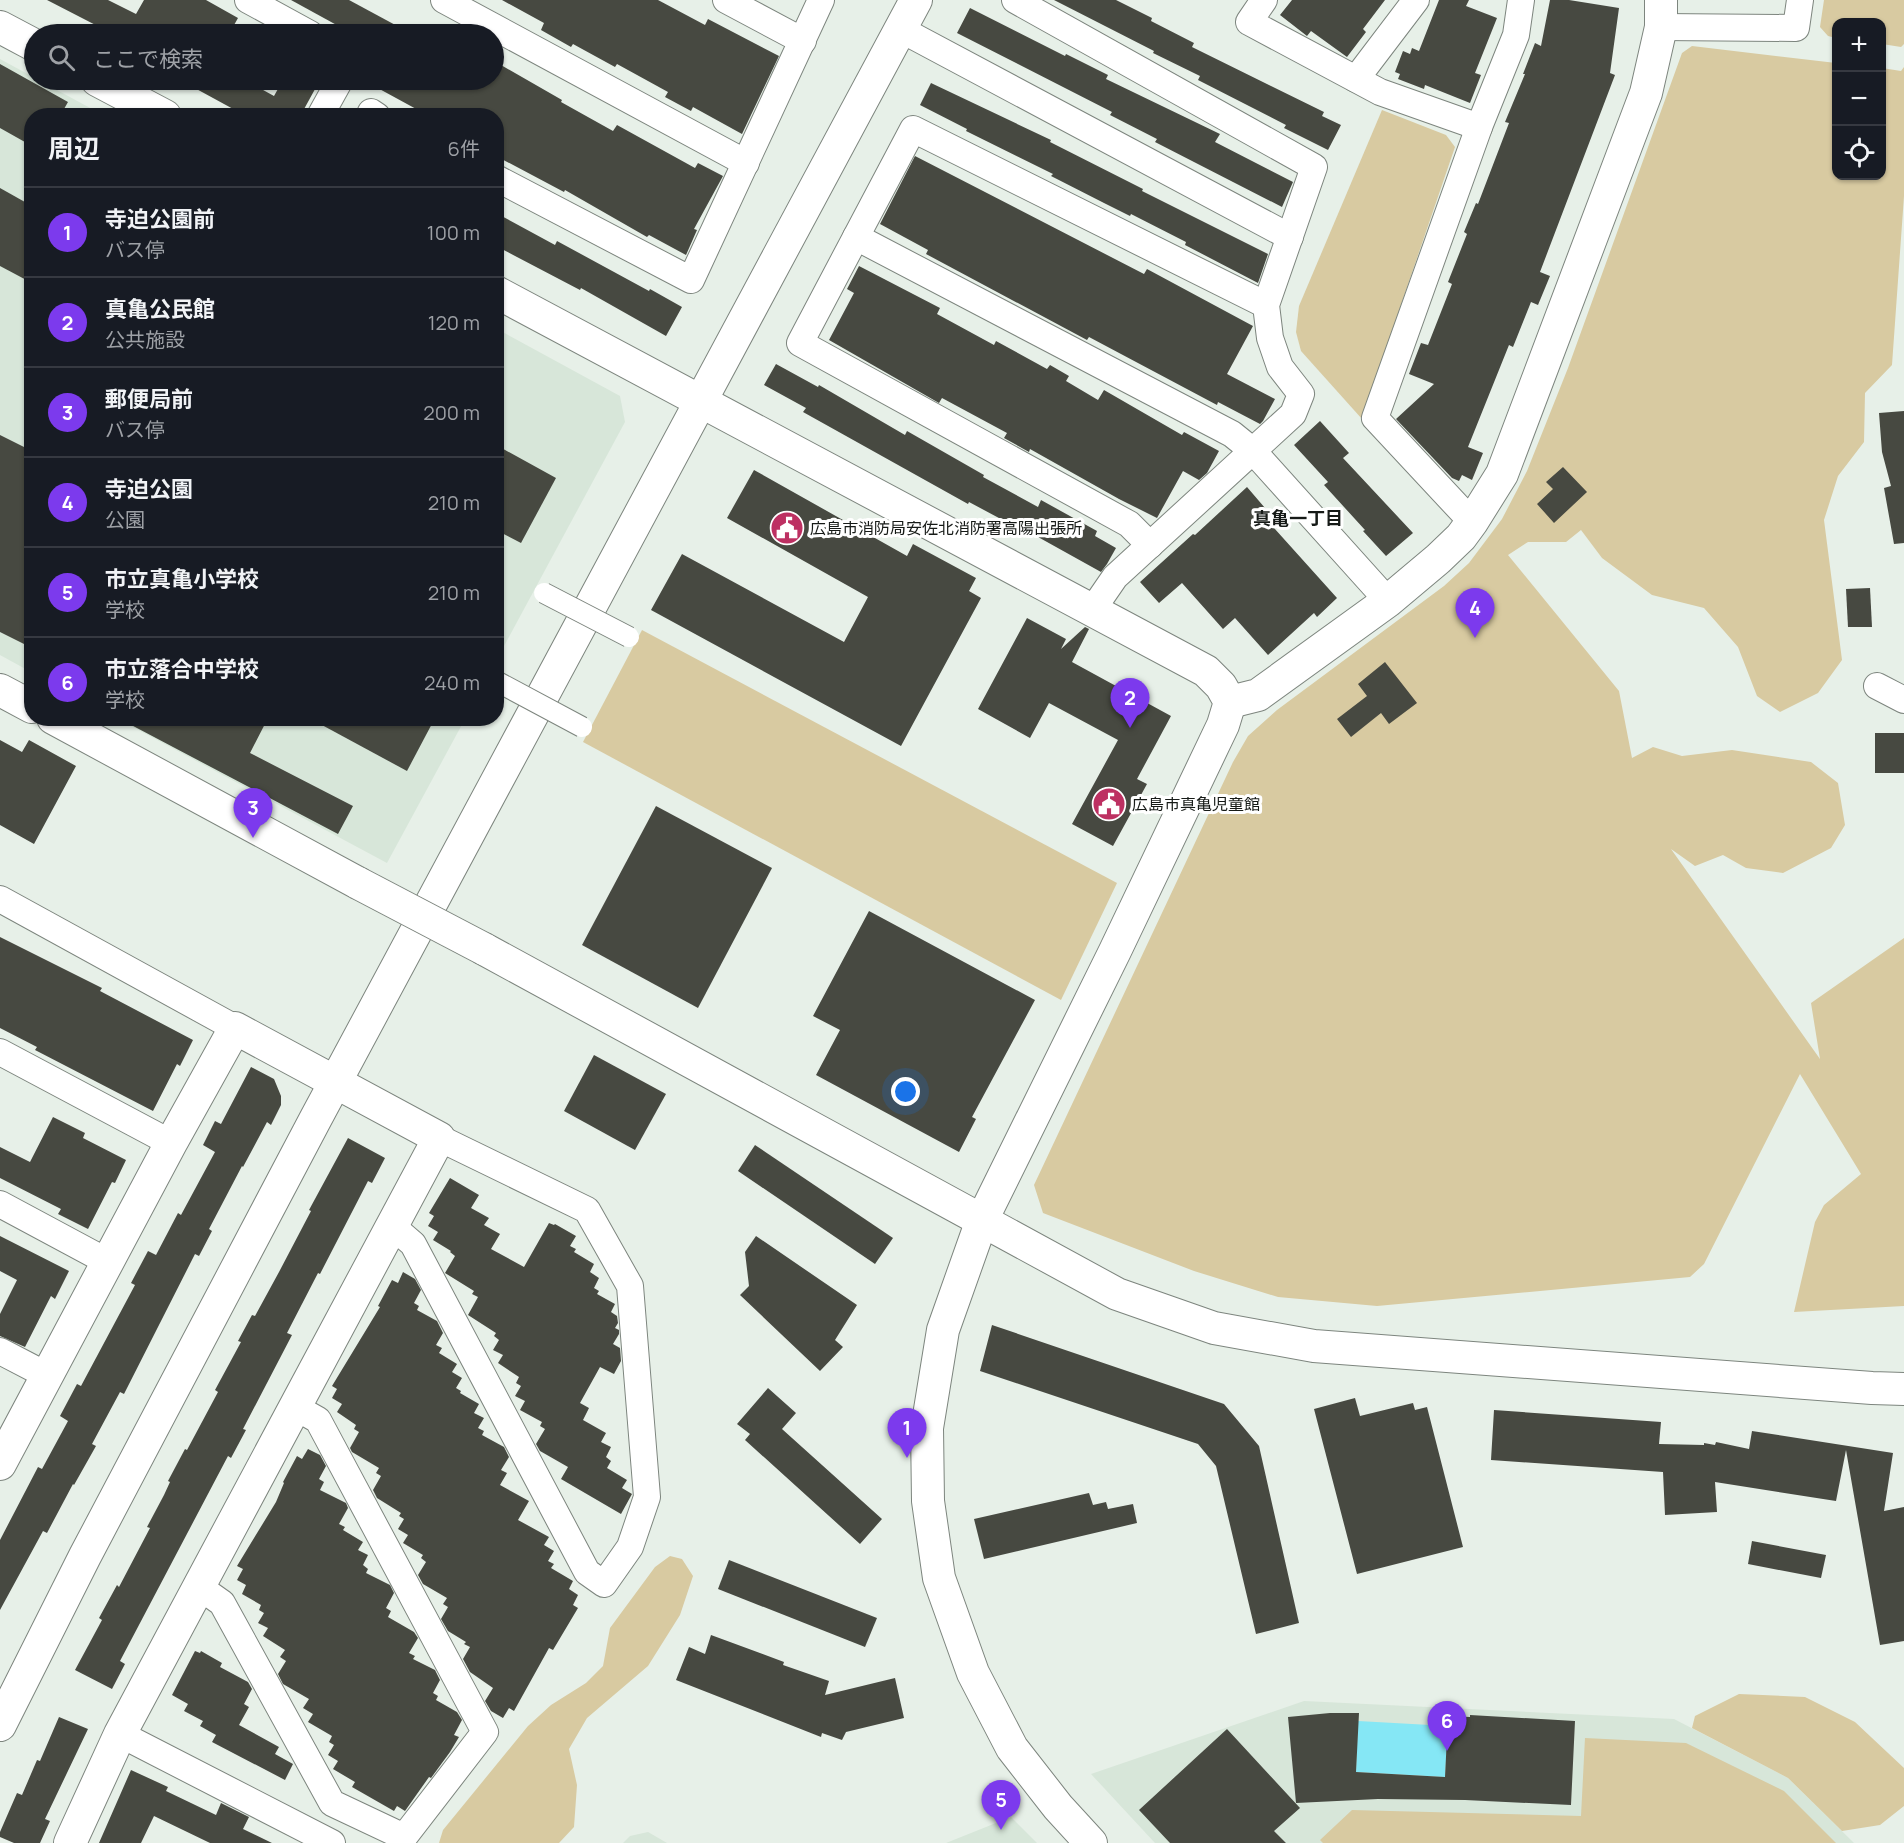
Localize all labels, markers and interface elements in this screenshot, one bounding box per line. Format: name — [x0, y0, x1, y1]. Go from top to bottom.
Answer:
map controls — [1832, 18, 1886, 180]
button: + — [1832, 18, 1886, 72]
search box — [24, 24, 504, 90]
icon: search — [45, 41, 78, 74]
text: ここで検索 — [93, 44, 203, 74]
button: − — [1832, 72, 1886, 126]
button: locate — [1832, 126, 1886, 180]
text: 周辺 — [48, 130, 100, 166]
text: 6件 — [448, 135, 480, 162]
text: 寺迫公園前 — [105, 204, 215, 234]
text: 1 — [63, 219, 72, 246]
text: 100 m — [427, 219, 480, 246]
text: バス停 — [105, 236, 165, 263]
text: 真亀公民館 — [105, 294, 215, 324]
text: 2 — [62, 309, 73, 336]
text: 120 m — [428, 309, 480, 336]
text: 公共施設 — [105, 326, 185, 353]
text: 郵便局前 — [105, 384, 193, 414]
text: 3 — [62, 399, 73, 426]
text: 200 m — [423, 399, 480, 426]
text: バス停 — [105, 416, 165, 443]
text: 寺迫公園 — [105, 474, 193, 504]
text: 4 — [61, 489, 74, 516]
text: 210 m — [428, 489, 480, 516]
text: 公園 — [105, 506, 145, 533]
district label: 真亀一丁目 — [1253, 506, 1343, 530]
public building icon: 広島市消防局安佐北消防署高陽出張所 — [769, 510, 805, 546]
place label: 広島市消防局安佐北消防署高陽出張所 — [810, 517, 1082, 539]
text: 市立真亀小学校 — [105, 564, 259, 594]
text: 5 — [62, 579, 73, 606]
text: 210 m — [428, 579, 480, 606]
pin: 4 — [1456, 588, 1494, 638]
text: 学校 — [105, 596, 145, 623]
text: 市立落合中学校 — [105, 654, 259, 684]
text: 6 — [61, 669, 74, 696]
text: 240 m — [424, 669, 480, 696]
pin: 2 — [1110, 678, 1150, 728]
text: 学校 — [105, 686, 145, 713]
public building icon: 広島市真亀児童館 — [1091, 786, 1127, 822]
pin: 3 — [234, 788, 272, 838]
place label: 広島市真亀児童館 — [1132, 793, 1260, 815]
your location — [891, 1077, 920, 1106]
pin: 1 — [888, 1408, 926, 1458]
pin: 6 — [1428, 1702, 1466, 1751]
pin: 5 — [982, 1780, 1020, 1830]

